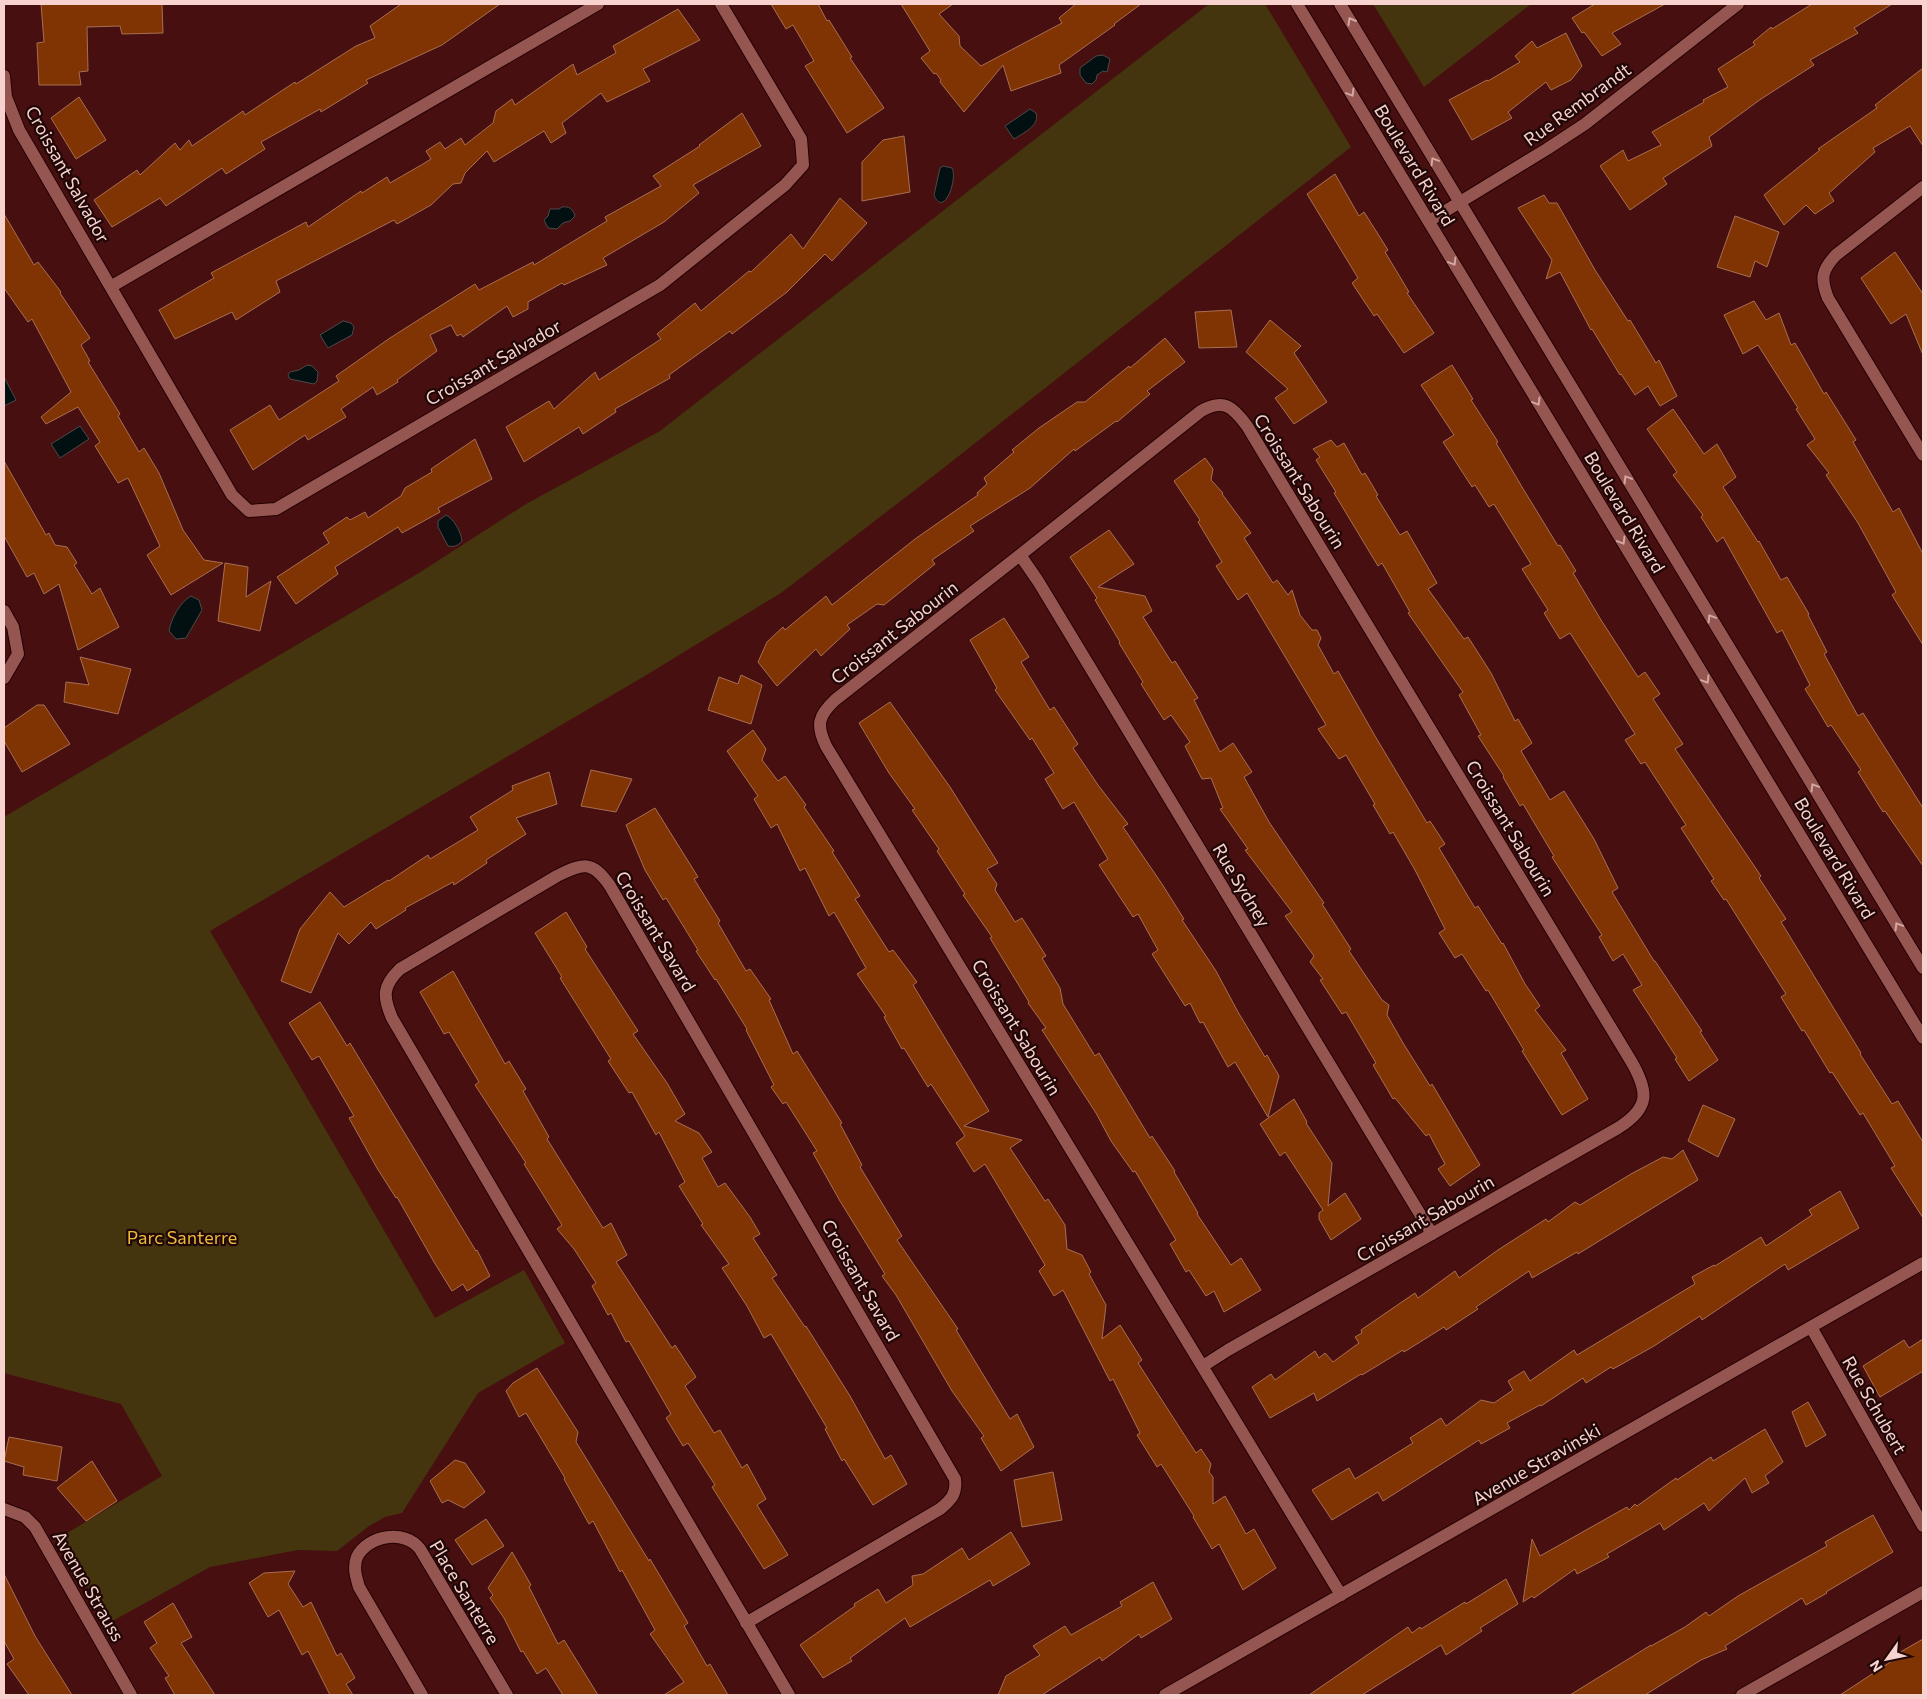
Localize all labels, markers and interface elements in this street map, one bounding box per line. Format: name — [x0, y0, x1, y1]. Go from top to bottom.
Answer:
one-way arrow — [1347, 18, 1357, 27]
street label: Rue Rembrandt — [1519, 58, 1635, 150]
one-way arrow — [1344, 87, 1354, 96]
street label: Boulevard Rivard — [1370, 100, 1460, 230]
street label: Croissant Salvador — [21, 102, 115, 246]
one-way arrow — [1431, 157, 1441, 166]
one-way arrow — [1447, 257, 1457, 266]
street label: Croissant Salvador — [421, 314, 565, 410]
one-way arrow — [1531, 396, 1541, 405]
street label: Croissant Sabourin — [1250, 409, 1350, 553]
street label: Boulevard Rivard — [1580, 447, 1670, 577]
one-way arrow — [1624, 476, 1634, 485]
one-way arrow — [1615, 535, 1625, 544]
street label: Croissant Sabourin — [826, 576, 962, 688]
one-way arrow — [1708, 615, 1718, 624]
one-way arrow — [1699, 674, 1709, 683]
street label: Croissant Sabourin — [1462, 756, 1560, 900]
one-way arrow — [1810, 784, 1820, 793]
street label: Boulevard Rivard — [1790, 793, 1880, 923]
street label: Rue Sydney — [1208, 839, 1276, 931]
street label: Croissant Savard — [611, 867, 701, 995]
one-way arrow — [1895, 922, 1904, 932]
street label: Croissant Sabourin — [968, 955, 1066, 1099]
street label: Croissant Sabourin — [1352, 1170, 1498, 1266]
street label: Croissant Savard — [817, 1215, 905, 1345]
park label: Parc Santerre — [127, 1226, 237, 1248]
street label: Rue Schubert — [1838, 1352, 1912, 1458]
street label: Avenue Stravinski — [1468, 1418, 1604, 1510]
street label: Avenue Strauss — [48, 1527, 130, 1645]
street label: Place Santerre — [425, 1536, 505, 1648]
north arrow — [1862, 1634, 1912, 1684]
text: N — [1866, 1657, 1886, 1675]

